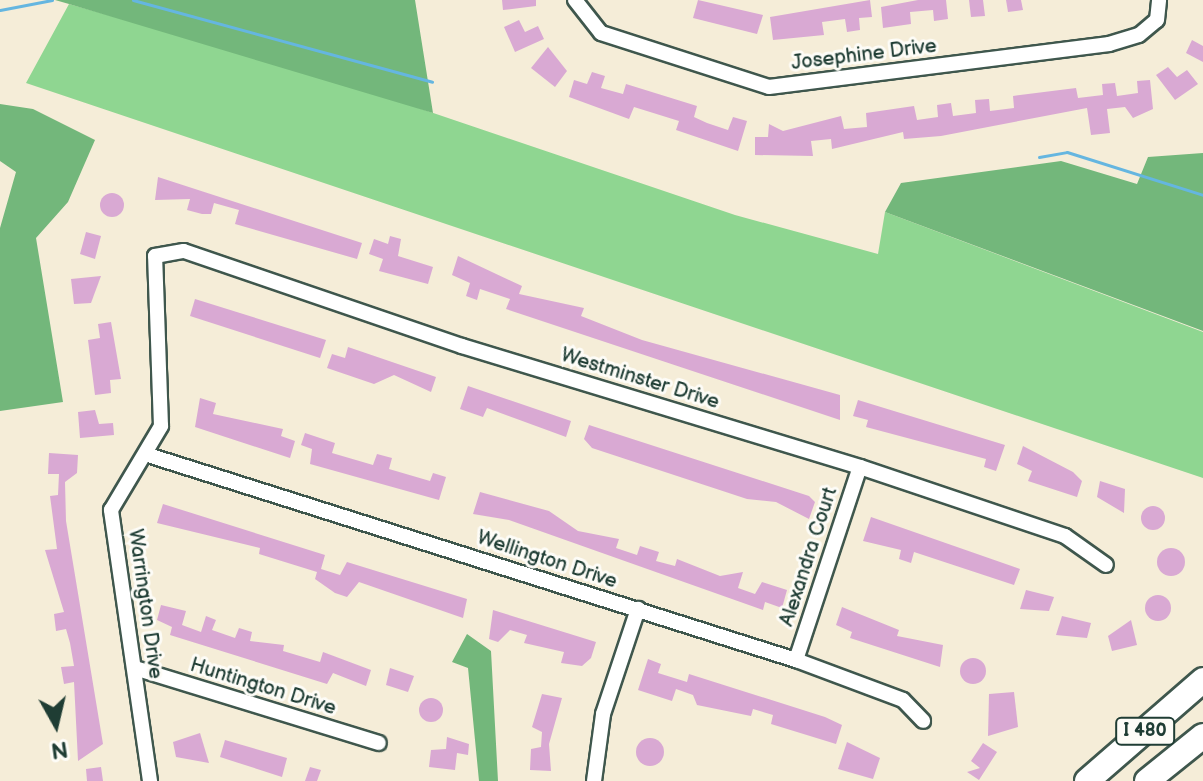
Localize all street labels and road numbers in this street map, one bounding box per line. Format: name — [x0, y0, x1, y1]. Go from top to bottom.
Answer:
street label: Josephine Drive — [790, 34, 938, 76]
street label: Westminster Drive — [558, 343, 722, 415]
street label: Alexandra Court — [775, 485, 843, 629]
street label: Wellington Drive — [474, 526, 620, 594]
street label: Warrington Drive — [123, 528, 167, 680]
street label: Huntington Drive — [187, 653, 339, 721]
road number: I 480 — [1115, 717, 1175, 745]

